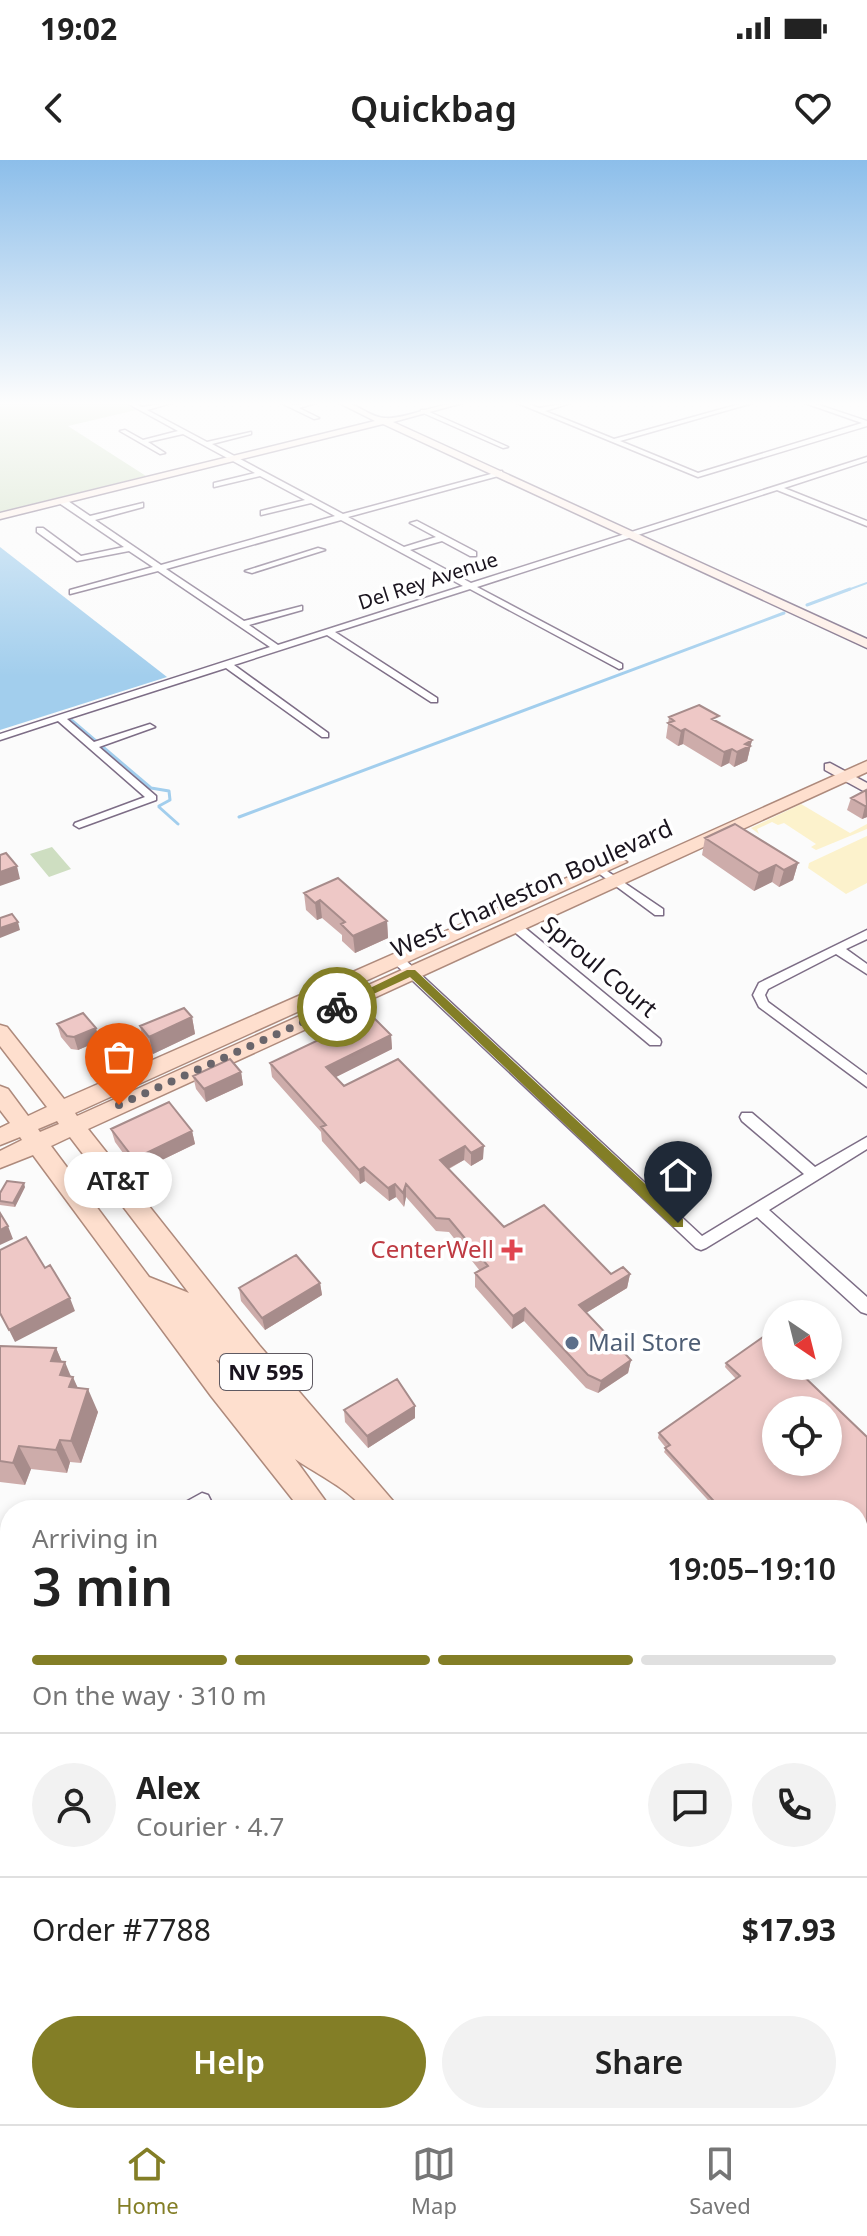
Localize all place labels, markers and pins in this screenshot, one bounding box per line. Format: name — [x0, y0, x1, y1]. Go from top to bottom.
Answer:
pin — [85, 1023, 153, 1105]
pin — [644, 1141, 712, 1223]
callout: AT&T — [65, 1153, 173, 1209]
place label: CenterWell — [371, 1232, 494, 1265]
marker: CenterWell — [501, 1239, 523, 1261]
place label: Mail Store — [588, 1325, 701, 1358]
marker: Mail Store — [563, 1334, 581, 1352]

